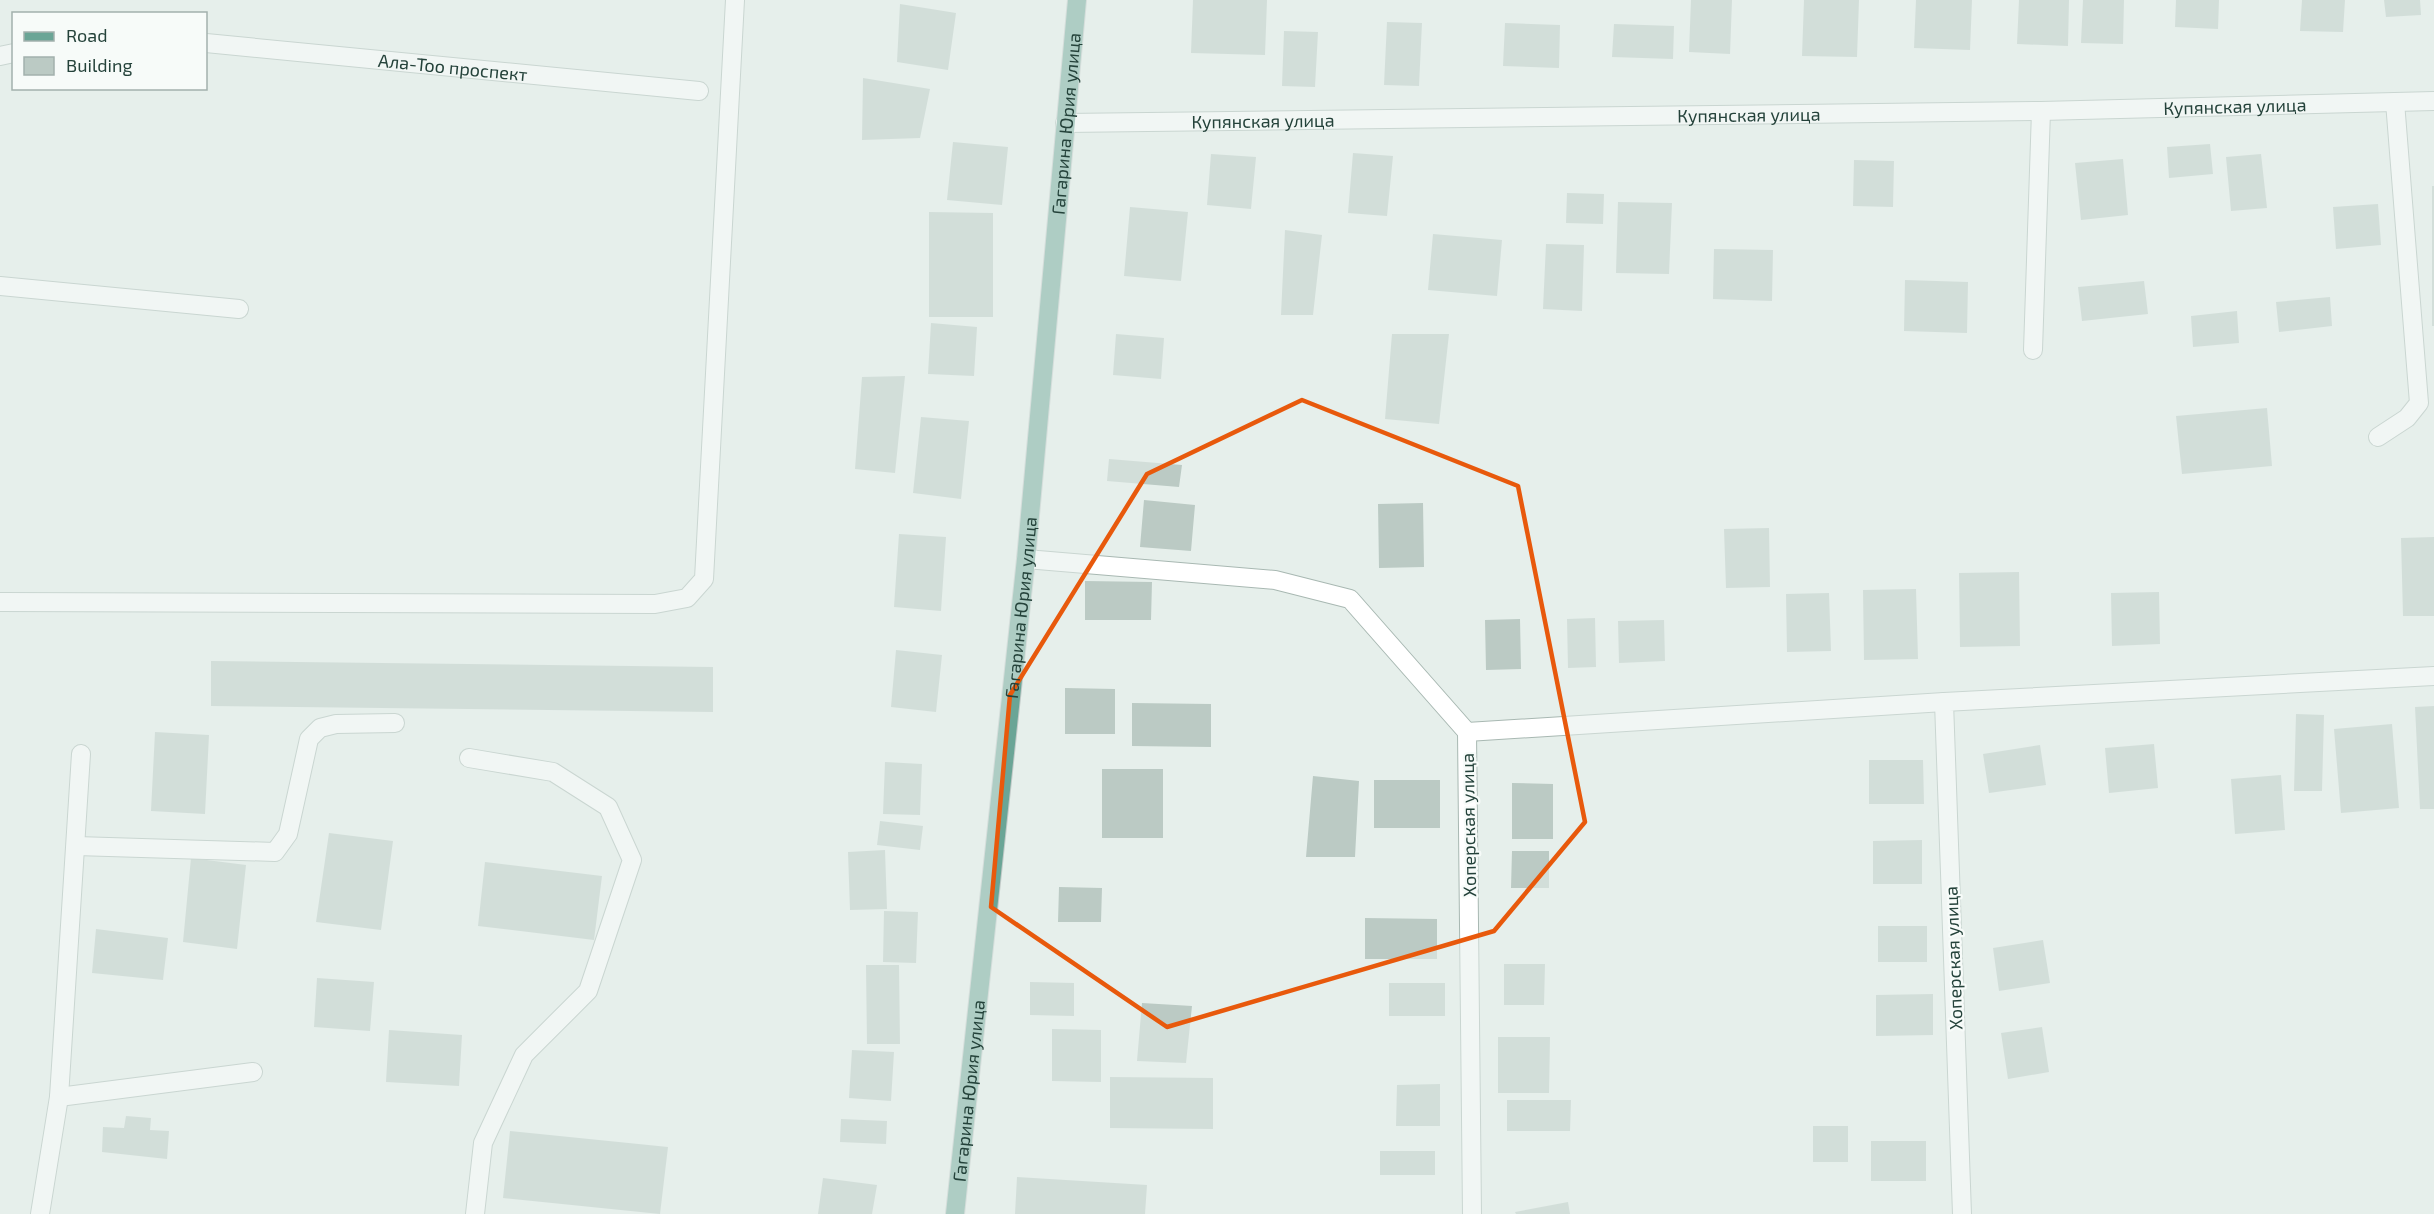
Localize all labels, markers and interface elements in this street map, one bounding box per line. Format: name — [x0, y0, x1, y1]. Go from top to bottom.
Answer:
legend — [12, 12, 207, 90]
text: Road — [66, 24, 107, 46]
street label: Гагарина Юрия улица — [1046, 32, 1085, 216]
street label: Ала-Тоо проспект — [377, 49, 529, 85]
text: Building — [66, 54, 133, 76]
street label: Купянская улица — [2163, 93, 2307, 119]
street label: Купянская улица — [1677, 103, 1821, 126]
street label: Купянская улица — [1191, 109, 1335, 132]
street label: Гагарина Юрия улица — [1000, 516, 1041, 700]
street label: Хоперская улица — [1456, 753, 1480, 897]
street label: Хоперская улица — [1939, 886, 1967, 1030]
street label: Гагарина Юрия улица — [948, 999, 989, 1183]

